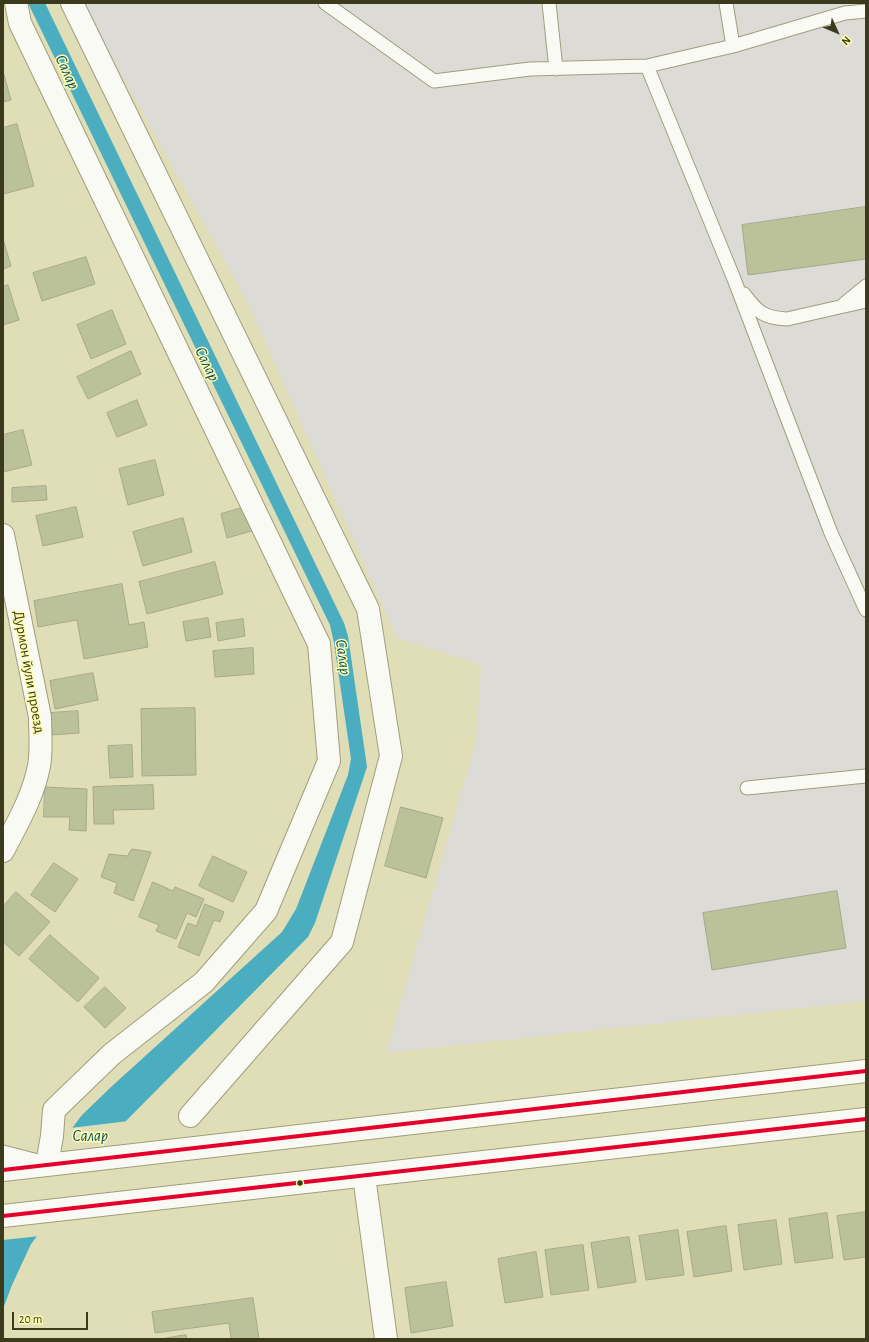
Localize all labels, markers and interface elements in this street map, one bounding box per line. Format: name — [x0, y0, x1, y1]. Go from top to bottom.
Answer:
north arrow — [817, 12, 857, 52]
text: N — [839, 34, 853, 47]
water label: Салар — [51, 52, 83, 92]
water label: Салар — [191, 344, 223, 384]
street label: Дурмон йули проезд — [9, 609, 49, 735]
water label: Салар — [331, 638, 355, 676]
water label: Салар — [72, 1126, 108, 1146]
unlabelled marker — [295, 1178, 305, 1188]
scale bar — [14, 1304, 90, 1330]
text: 20 m — [19, 1313, 42, 1325]

